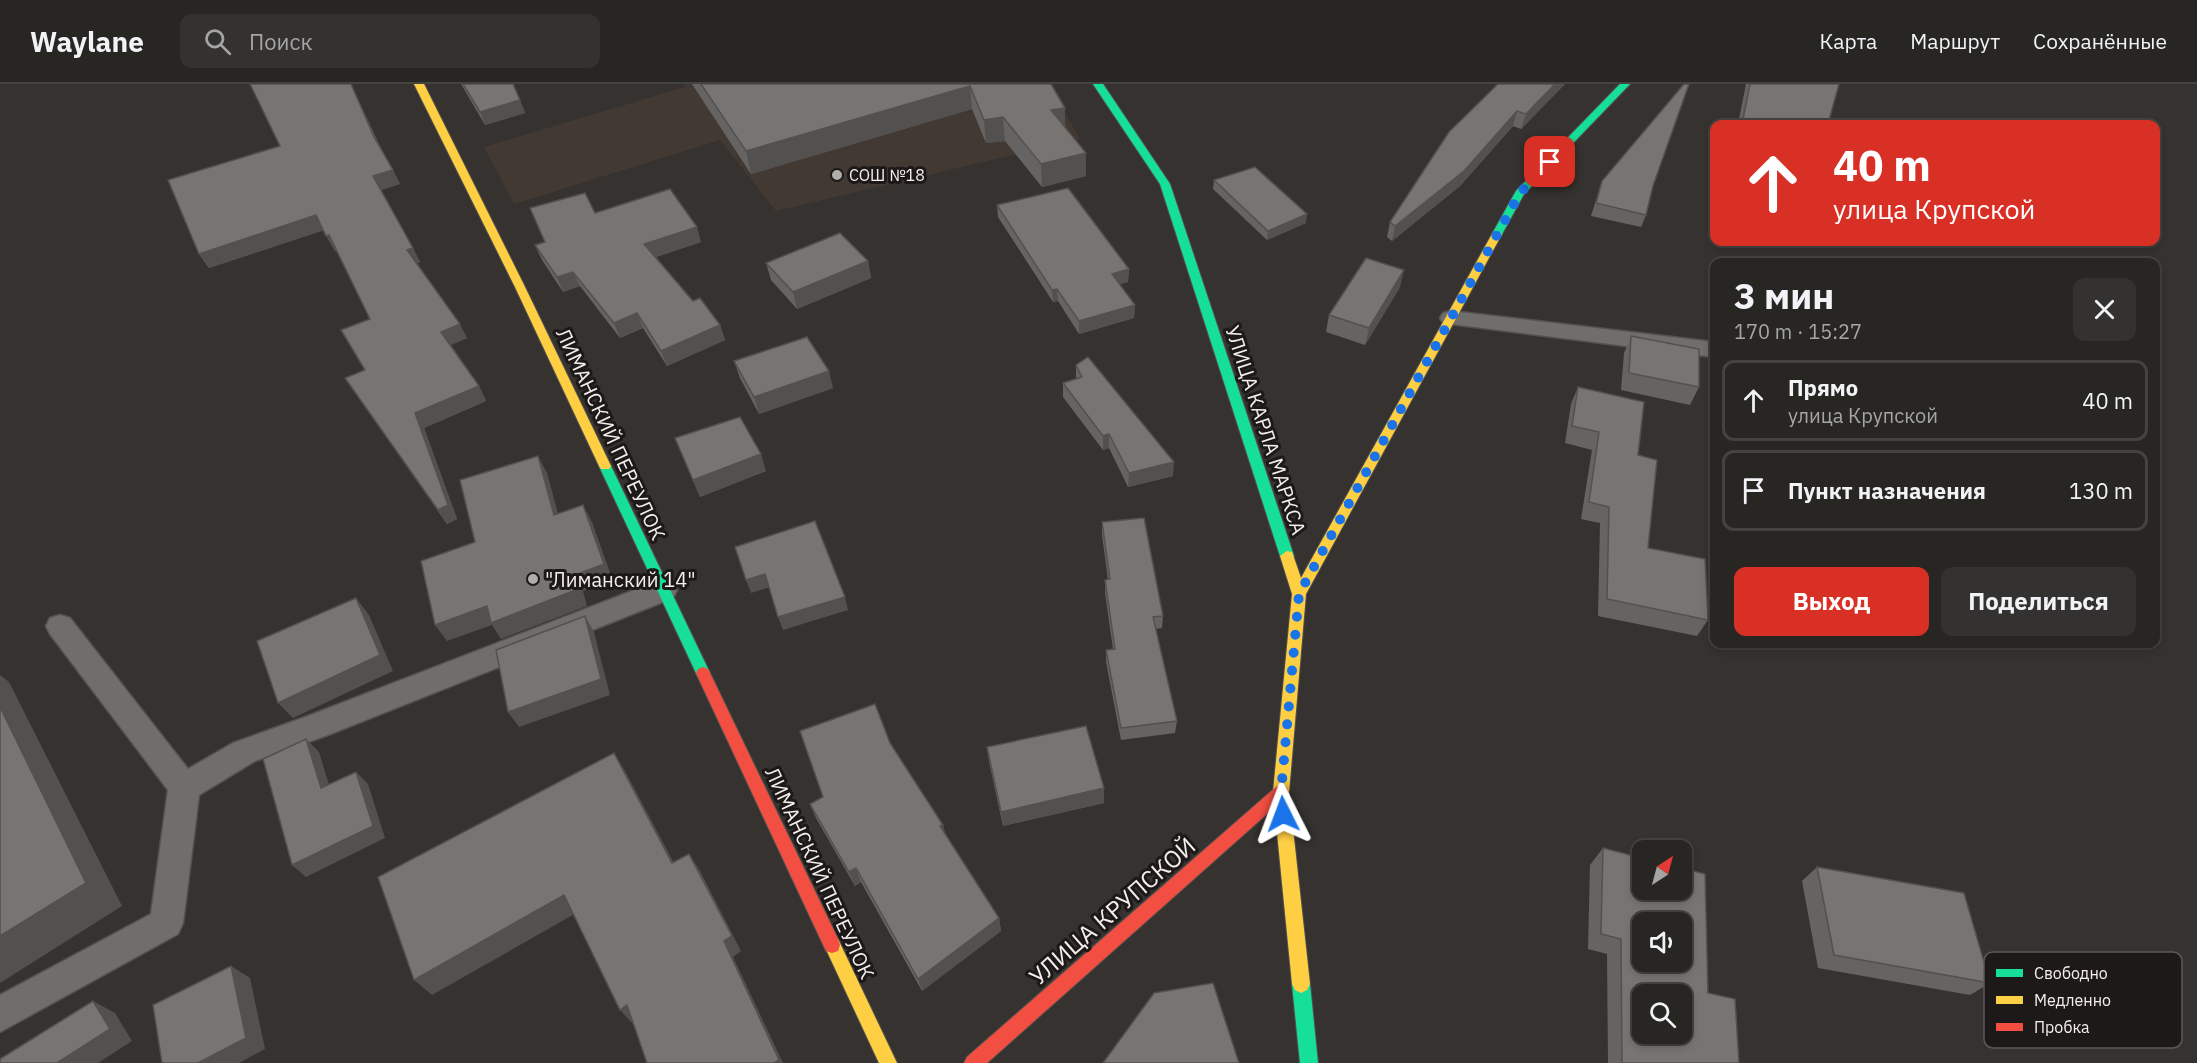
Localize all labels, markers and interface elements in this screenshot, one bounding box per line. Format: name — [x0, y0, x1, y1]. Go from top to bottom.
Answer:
search box — [180, 14, 600, 68]
text: Waylane — [30, 23, 144, 60]
icon: search — [201, 25, 234, 58]
text: Поиск — [249, 27, 313, 56]
text: Карта — [1819, 27, 1877, 55]
text: Маршрут — [1910, 27, 2000, 55]
text: Сохранённые — [2033, 27, 2167, 55]
pin — [1524, 136, 1575, 187]
text: 40 m — [1833, 138, 1931, 193]
icon: ahead — [1734, 144, 1812, 222]
icon: arrive — [1533, 145, 1566, 178]
place label: СОШ №18 — [849, 165, 925, 185]
marker: СОШ №18 — [830, 168, 844, 182]
text: улица Крупской — [1833, 191, 2036, 226]
text: 3 мин — [1734, 272, 1834, 319]
button: close — [2073, 278, 2136, 341]
text: 170 m · 15:27 — [1734, 318, 1862, 345]
street label: УЛИЦА КАРЛА МАРКСА — [1219, 322, 1313, 538]
street label: ЛИМАНСКИЙ ПЕРЕУЛОК — [550, 324, 672, 544]
text: Прямо — [1788, 373, 1858, 402]
icon: ahead — [1737, 384, 1770, 417]
text: 40 m — [2082, 386, 2133, 415]
text: улица Крупской — [1788, 402, 1938, 429]
icon: arrive — [1737, 474, 1770, 507]
text: Пункт назначения — [1788, 476, 1986, 505]
text: 130 m — [2069, 476, 2133, 505]
place label: "Лиманский 14" — [545, 566, 696, 593]
button: Выход — [1734, 567, 1929, 636]
button: Поделиться — [1941, 567, 2136, 636]
marker: "Лиманский 14" — [526, 572, 540, 586]
street label: ЛИМАНСКИЙ ПЕРЕУЛОК — [759, 763, 881, 983]
position arrow — [1251, 782, 1315, 846]
street label: УЛИЦА КРУПСКОЙ — [1022, 830, 1202, 992]
north arrow — [1632, 840, 1692, 900]
map controls — [1632, 840, 1692, 1044]
button: sound — [1632, 912, 1692, 972]
legend — [1984, 952, 2182, 1048]
text: Свободно — [2034, 963, 2108, 983]
button: search — [1632, 984, 1692, 1044]
text: Медленно — [2034, 990, 2111, 1010]
text: Пробка — [2034, 1017, 2090, 1037]

